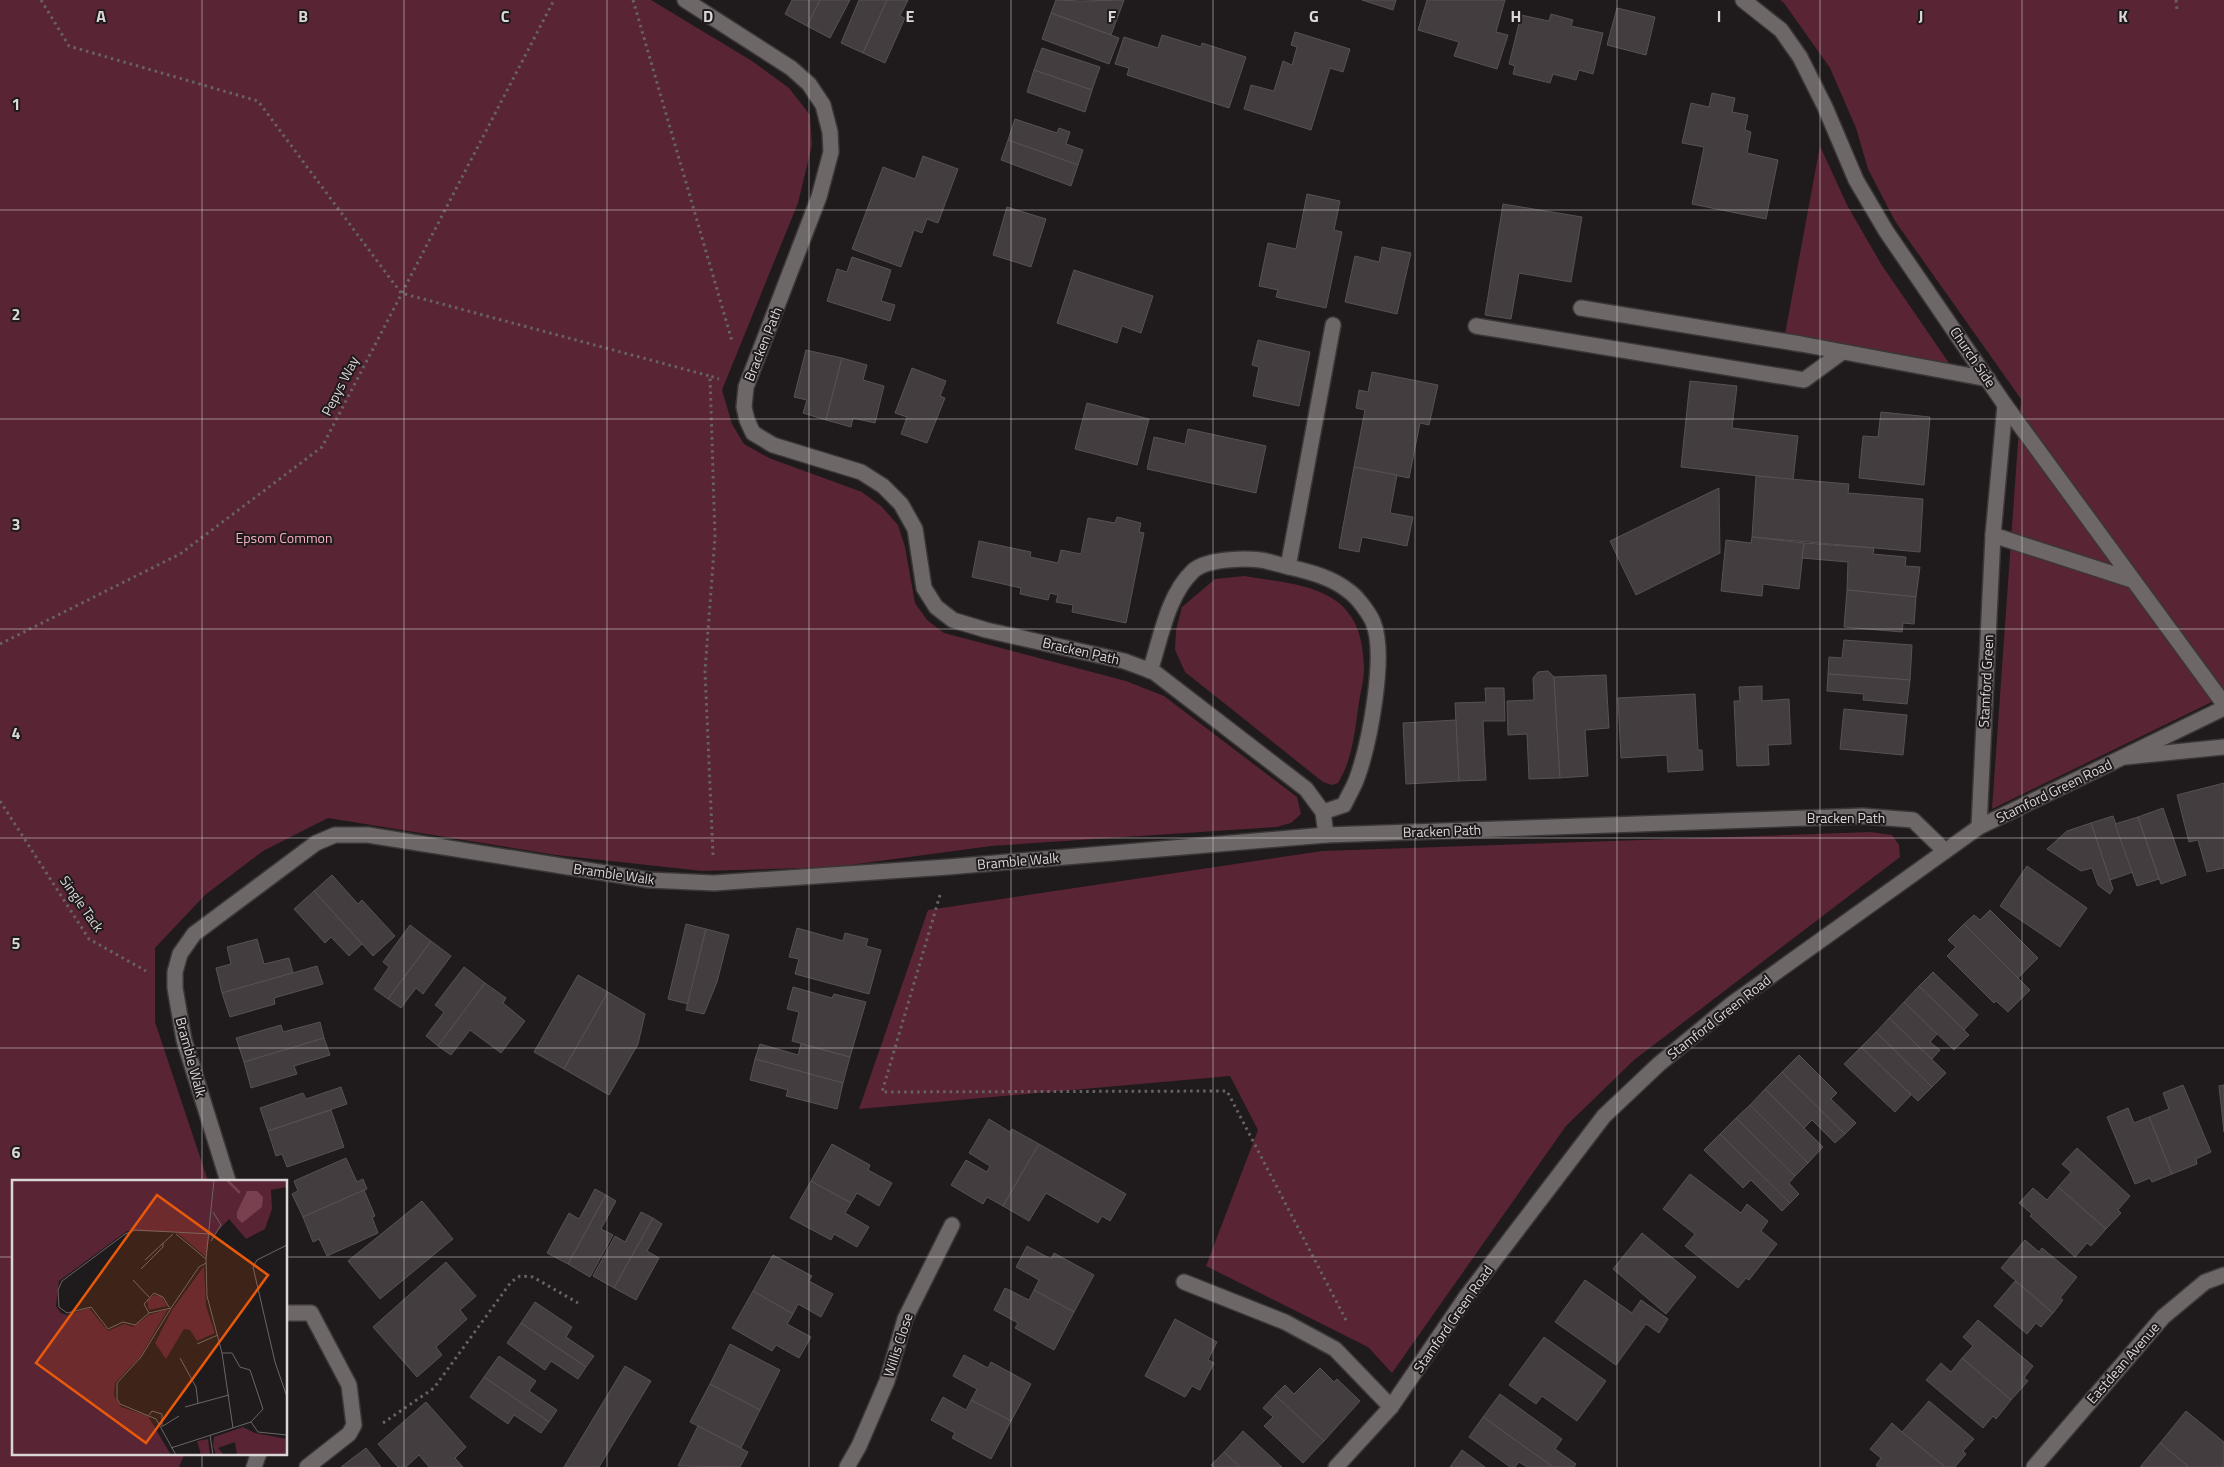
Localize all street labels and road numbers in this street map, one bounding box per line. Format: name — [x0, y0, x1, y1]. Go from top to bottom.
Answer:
street label: Bracken Path — [738, 304, 787, 384]
street label: Church Side — [1945, 322, 2001, 391]
street label: Pepys Way — [316, 352, 364, 419]
street label: Bracken Path — [1041, 631, 1122, 670]
street label: Stamford Green — [1973, 634, 1998, 728]
street label: Stamford Green Road — [1992, 753, 2115, 828]
street label: Bracken Path — [1807, 807, 1885, 828]
street label: Bracken Path — [1402, 819, 1482, 842]
street label: Bramble Walk — [976, 846, 1060, 875]
street label: Bramble Walk — [572, 857, 656, 890]
street label: Single Tack — [55, 871, 110, 936]
street label: Stamford Green Road — [1662, 969, 1775, 1064]
street label: Bramble Walk — [171, 1015, 212, 1100]
street label: Stamford Green Road — [1408, 1261, 1497, 1377]
street label: Willis Close — [877, 1310, 918, 1380]
street label: Eastdean Avenue — [2081, 1317, 2164, 1408]

